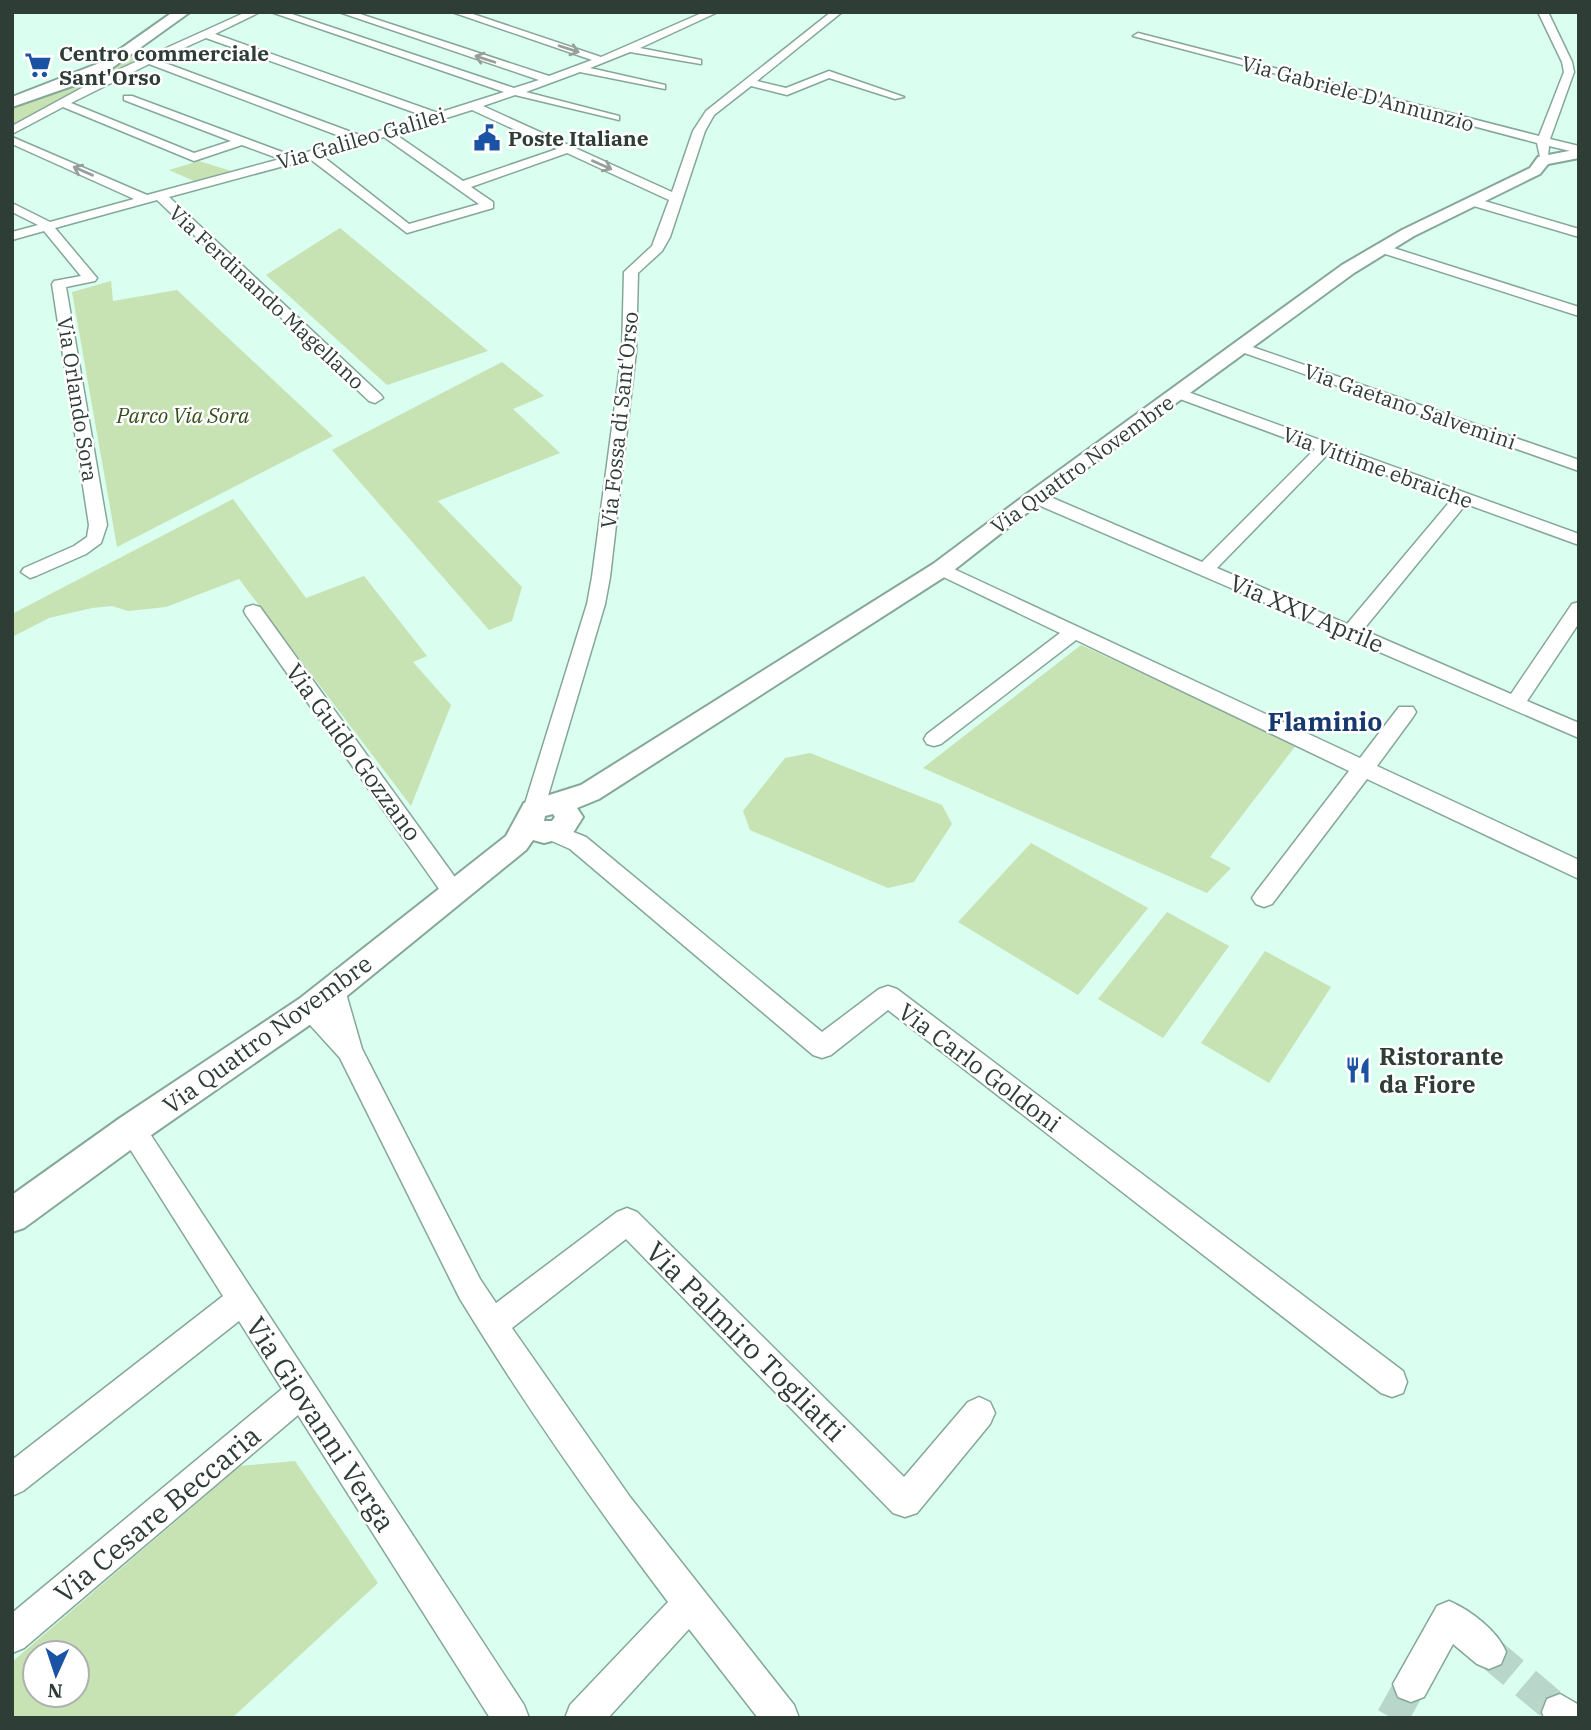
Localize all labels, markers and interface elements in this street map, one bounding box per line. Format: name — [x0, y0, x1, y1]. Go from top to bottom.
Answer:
place label: Centro commerciale Sant'Orso — [59, 39, 269, 91]
one-way arrow — [557, 44, 579, 56]
street label: Via Gabriele D'Annunzio — [1239, 48, 1477, 138]
supermarket icon: Centro commerciale Sant'Orso — [23, 50, 53, 80]
one-way arrow — [475, 52, 497, 64]
street label: Via Galileo Galilei — [273, 101, 449, 175]
public building icon: Poste Italiane — [472, 123, 502, 153]
place label: Poste Italiane — [508, 124, 649, 152]
one-way arrow — [591, 159, 612, 172]
one-way arrow — [73, 164, 94, 177]
street label: Via Ferdinando Magellano — [163, 199, 371, 395]
street label: Via Fossa di Sant'Orso — [594, 310, 644, 530]
street label: Via Orlando Sora — [51, 315, 105, 483]
street label: Via Gaetano Salvemini — [1300, 357, 1520, 455]
street label: Via Quattro Novembre — [985, 388, 1179, 540]
park label: Parco Via Sora — [116, 401, 250, 429]
street label: Via Vittime ebraiche — [1279, 420, 1477, 514]
street label: Via XXV Aprile — [1225, 566, 1389, 660]
street label: Via Guido Gozzano — [279, 657, 429, 847]
district label: Flaminio — [1268, 704, 1382, 738]
street label: Via Quattro Novembre — [156, 947, 378, 1121]
street label: Via Carlo Goldoni — [892, 995, 1068, 1139]
place label: Ristorante da Fiore — [1379, 1040, 1504, 1100]
restaurant icon: Ristorante da Fiore — [1343, 1055, 1373, 1085]
street label: Via Palmiro Togliatti — [638, 1233, 854, 1449]
street label: Via Giovanni Verga — [238, 1309, 404, 1539]
street label: Via Cesare Beccaria — [46, 1417, 268, 1611]
north arrow — [21, 1639, 91, 1709]
text: N — [47, 1679, 63, 1703]

